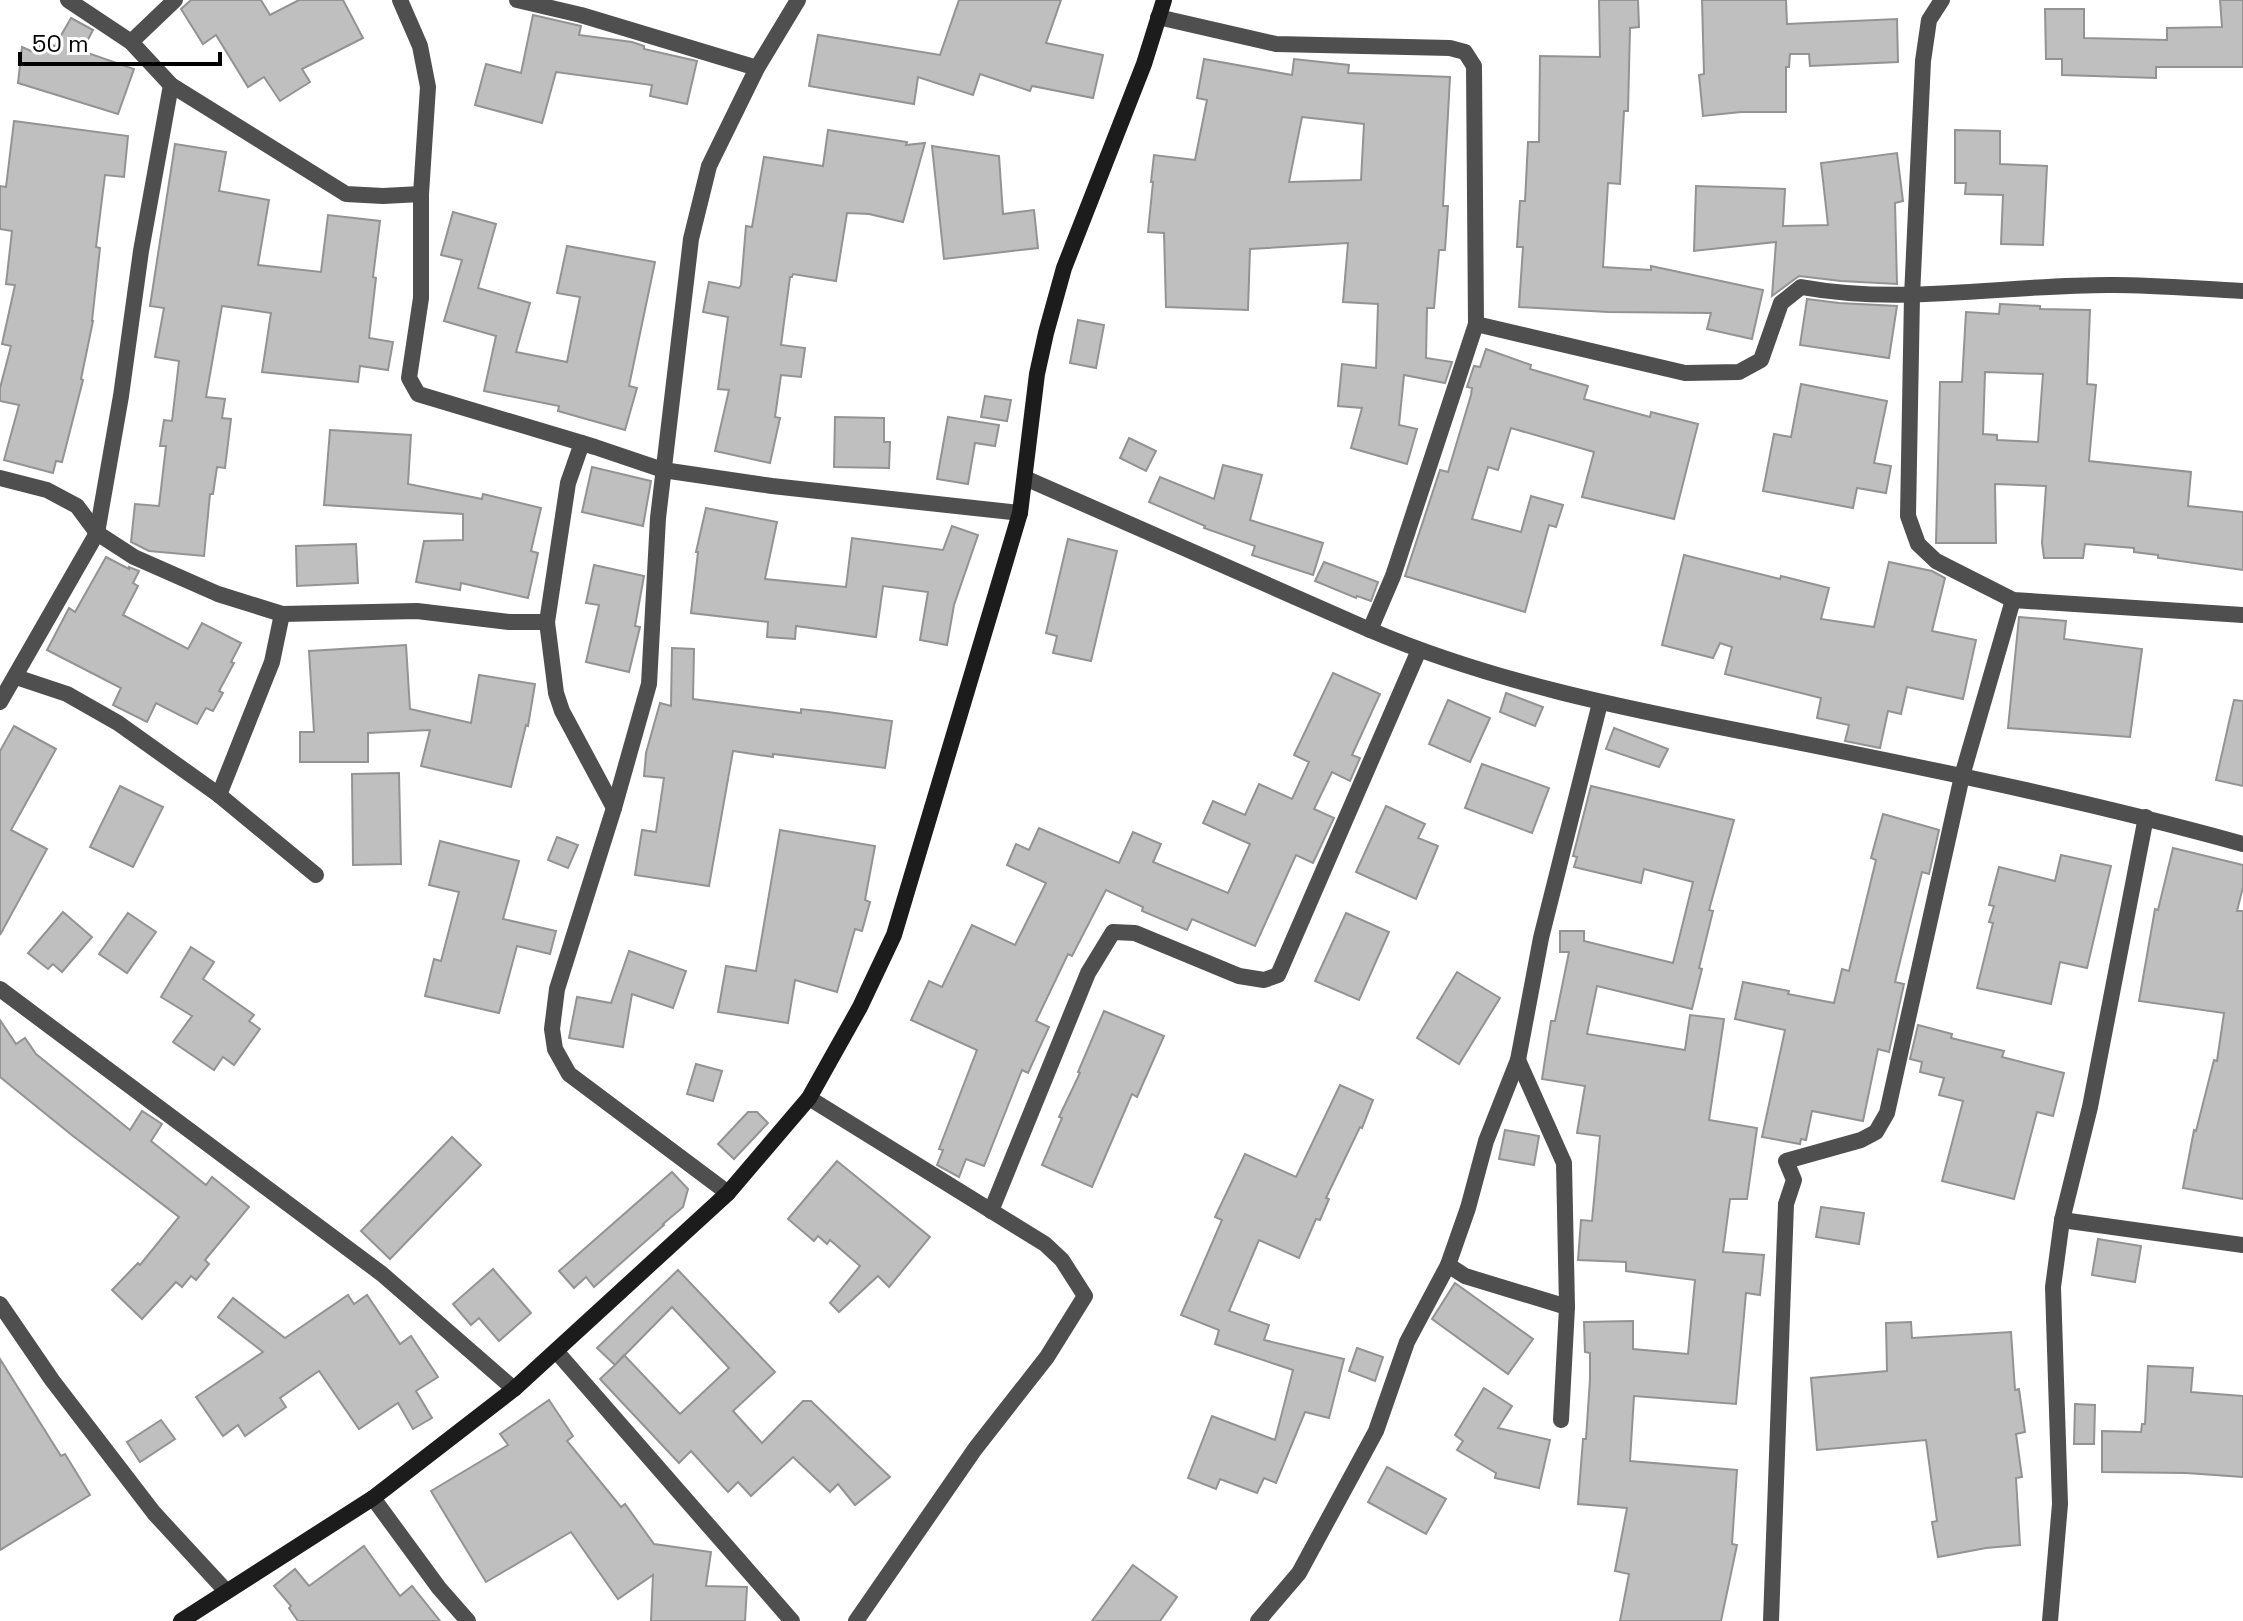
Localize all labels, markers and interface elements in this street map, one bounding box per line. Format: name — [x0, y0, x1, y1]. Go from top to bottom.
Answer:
scale bar — [20, 16, 220, 66]
text: 50 m — [32, 28, 89, 59]

